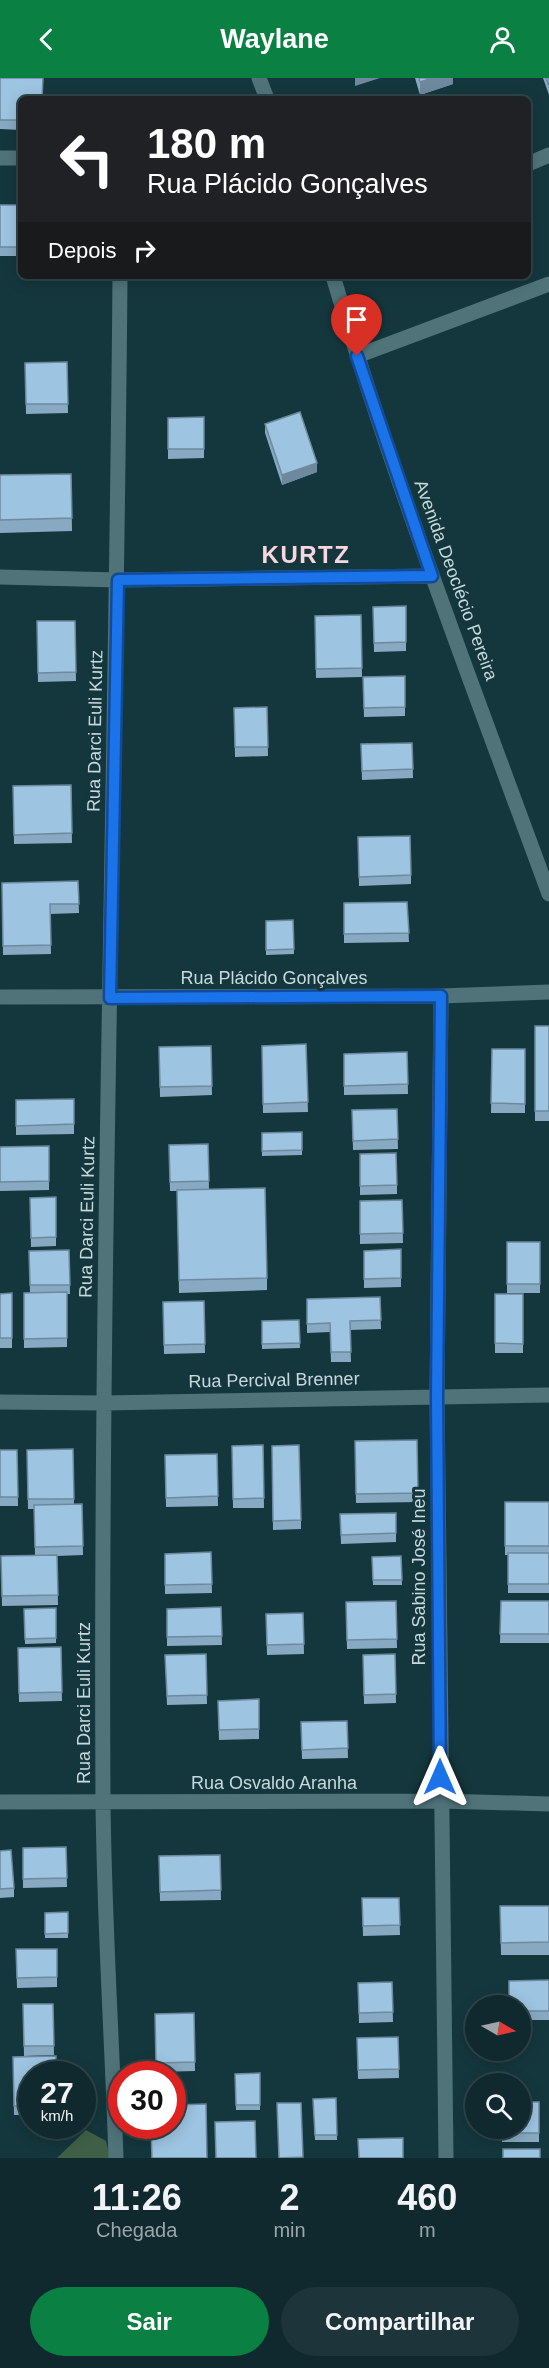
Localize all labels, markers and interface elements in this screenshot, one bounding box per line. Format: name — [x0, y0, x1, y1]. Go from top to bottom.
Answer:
icon: back — [30, 23, 63, 56]
icon: person — [486, 23, 519, 56]
text: Waylane — [220, 24, 329, 54]
icon: left — [48, 120, 126, 198]
text: 180 m — [147, 120, 266, 167]
text: Rua Plácido Gonçalves — [147, 169, 428, 199]
icon: right — [128, 234, 161, 267]
text: Depois — [48, 238, 116, 263]
pin — [331, 294, 382, 356]
icon: arrive — [340, 303, 373, 336]
street label: Avenida Deoclécio Pereira — [410, 477, 502, 684]
district label: KURTZ — [262, 541, 350, 568]
street label: Rua Darci Euli Kurtz — [84, 650, 106, 812]
street label: Rua Plácido Gonçalves — [180, 968, 368, 988]
street label: Rua Darci Euli Kurtz — [76, 1136, 98, 1298]
street label: Rua Percival Brenner — [188, 1369, 360, 1391]
street label: Rua Sabino José Ineu — [409, 1488, 429, 1666]
street label: Rua Darci Euli Kurtz — [74, 1622, 94, 1784]
position arrow — [408, 1745, 472, 1809]
street label: Rua Osvaldo Aranha — [191, 1773, 358, 1793]
north arrow — [465, 1995, 531, 2061]
map controls — [465, 1995, 531, 2139]
speed limit sign: 30 — [108, 2061, 186, 2139]
button: search — [465, 2073, 531, 2139]
text: 27 — [40, 2076, 74, 2109]
text: km/h — [41, 2107, 73, 2124]
text: 11:26 — [92, 2177, 182, 2218]
text: 2 — [279, 2177, 300, 2218]
text: 460 — [397, 2177, 457, 2218]
text: Chegada — [96, 2219, 177, 2241]
text: min — [273, 2219, 306, 2241]
text: m — [419, 2219, 436, 2241]
button: Sair — [30, 2287, 269, 2356]
button: Compartilhar — [281, 2287, 519, 2356]

